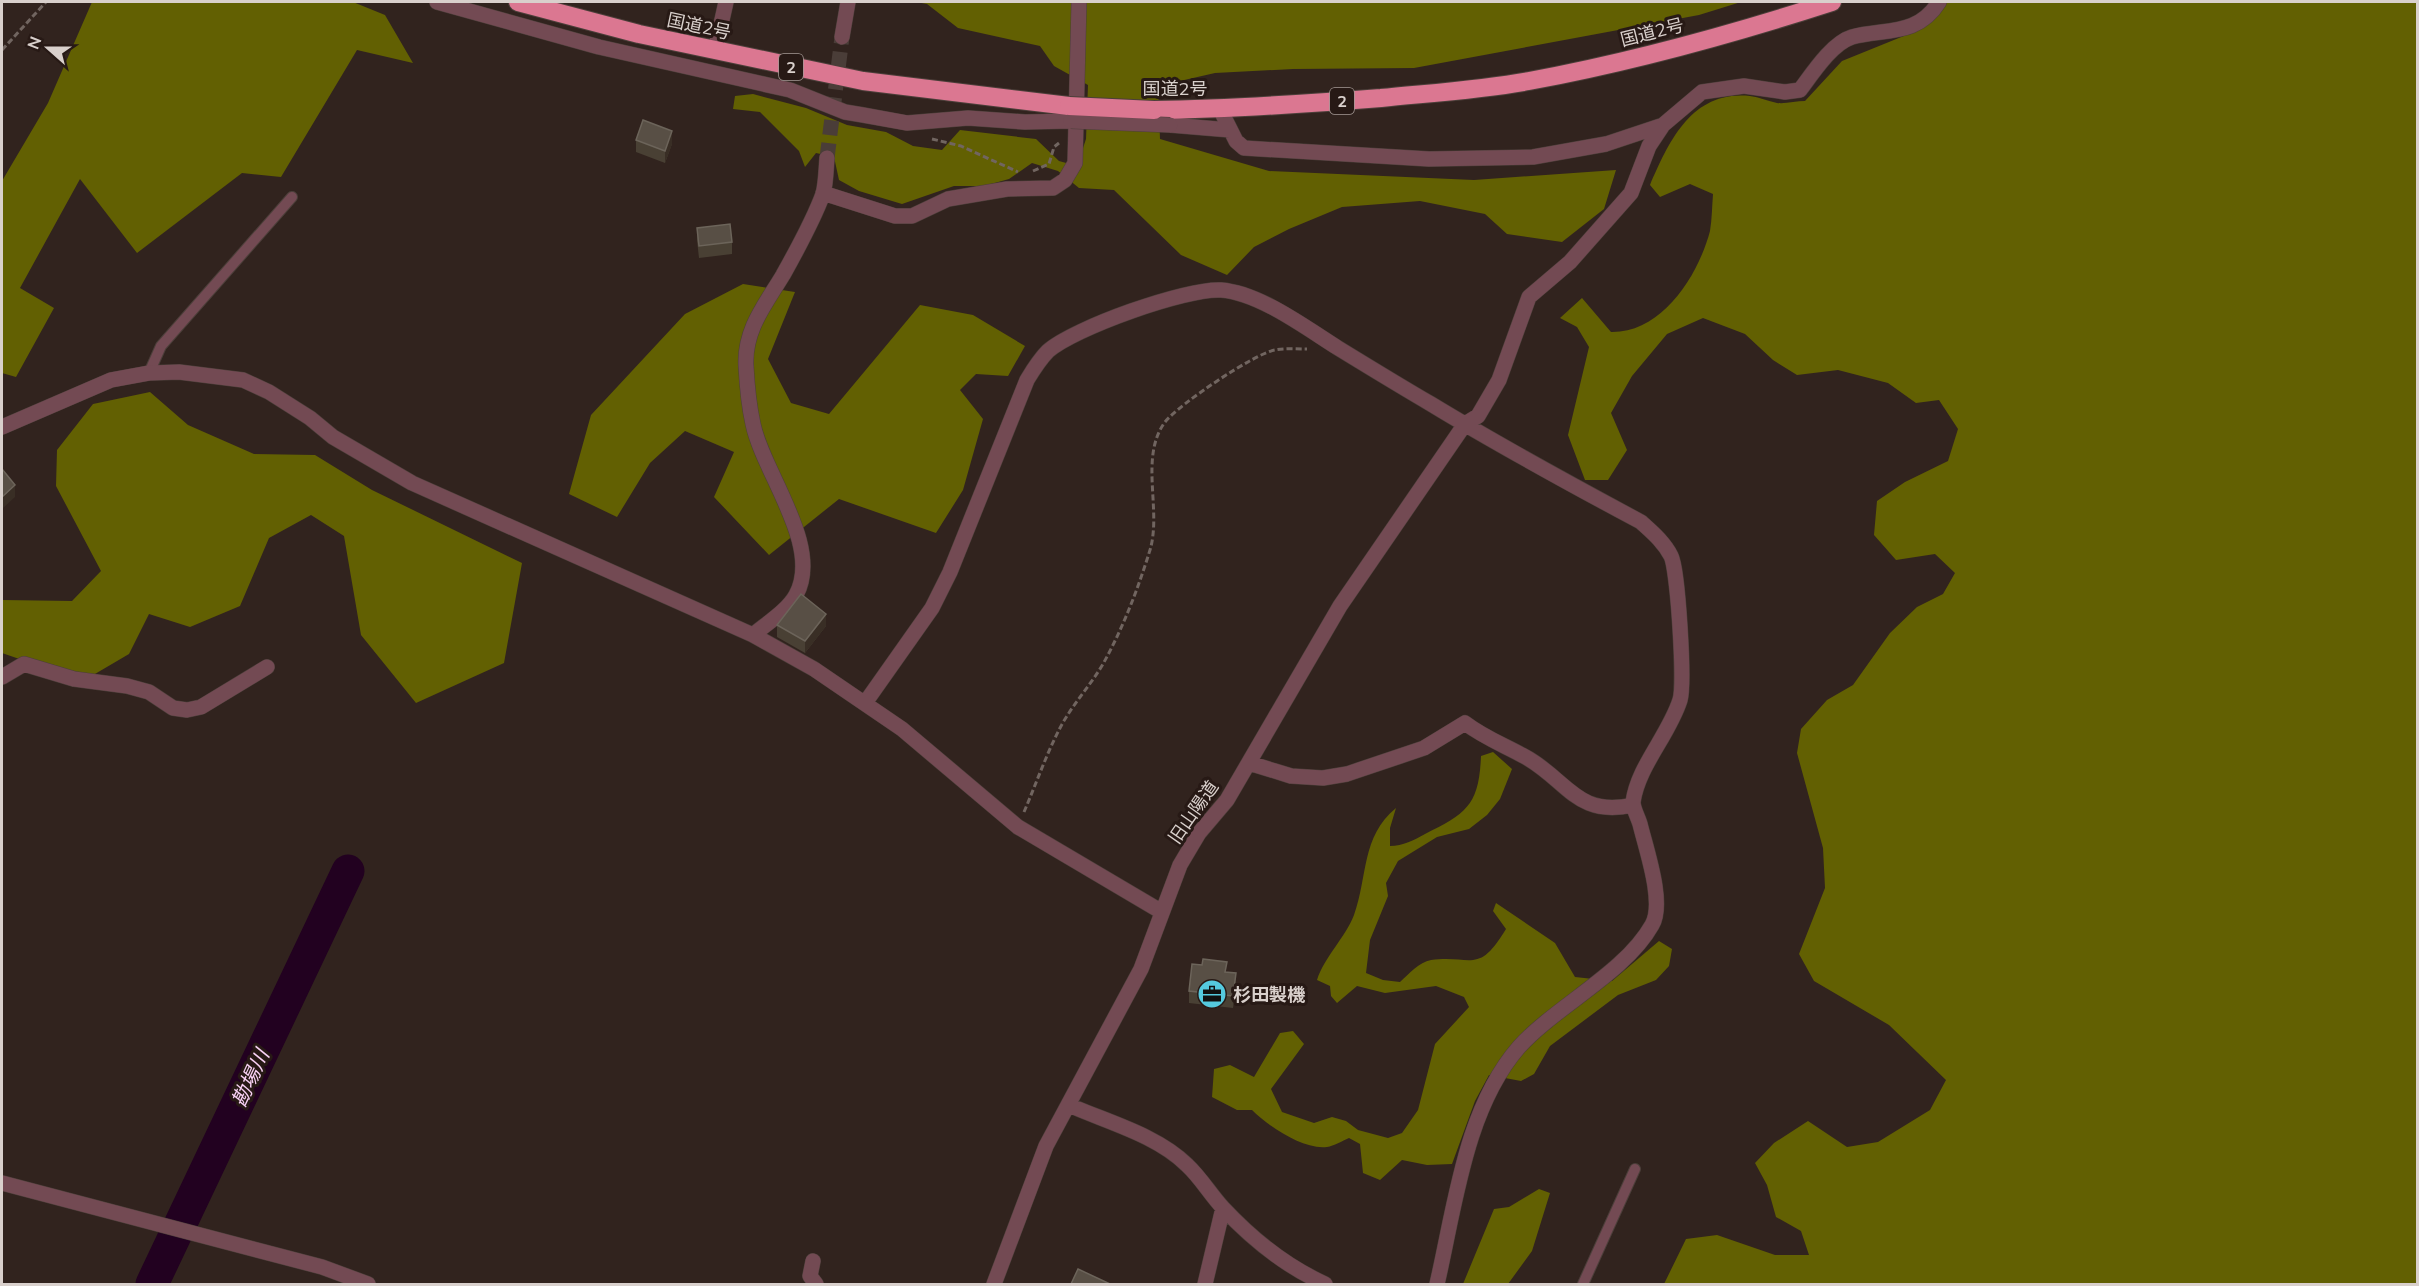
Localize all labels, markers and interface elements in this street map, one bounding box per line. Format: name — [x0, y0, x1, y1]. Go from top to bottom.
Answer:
street label: 国道2号 — [665, 8, 733, 44]
street label: 国道2号 — [1618, 13, 1686, 51]
north arrow — [18, 18, 78, 78]
text: N — [22, 33, 45, 52]
road number: 2 — [779, 54, 803, 80]
street label: 国道2号 — [1143, 77, 1207, 100]
road number: 2 — [1330, 88, 1354, 114]
street label: 旧山陽道 — [1163, 776, 1223, 848]
office icon: 杉田製機 — [1196, 978, 1228, 1010]
place label: 杉田製機 — [1233, 983, 1306, 1006]
water label: 勘場川 — [226, 1044, 275, 1110]

